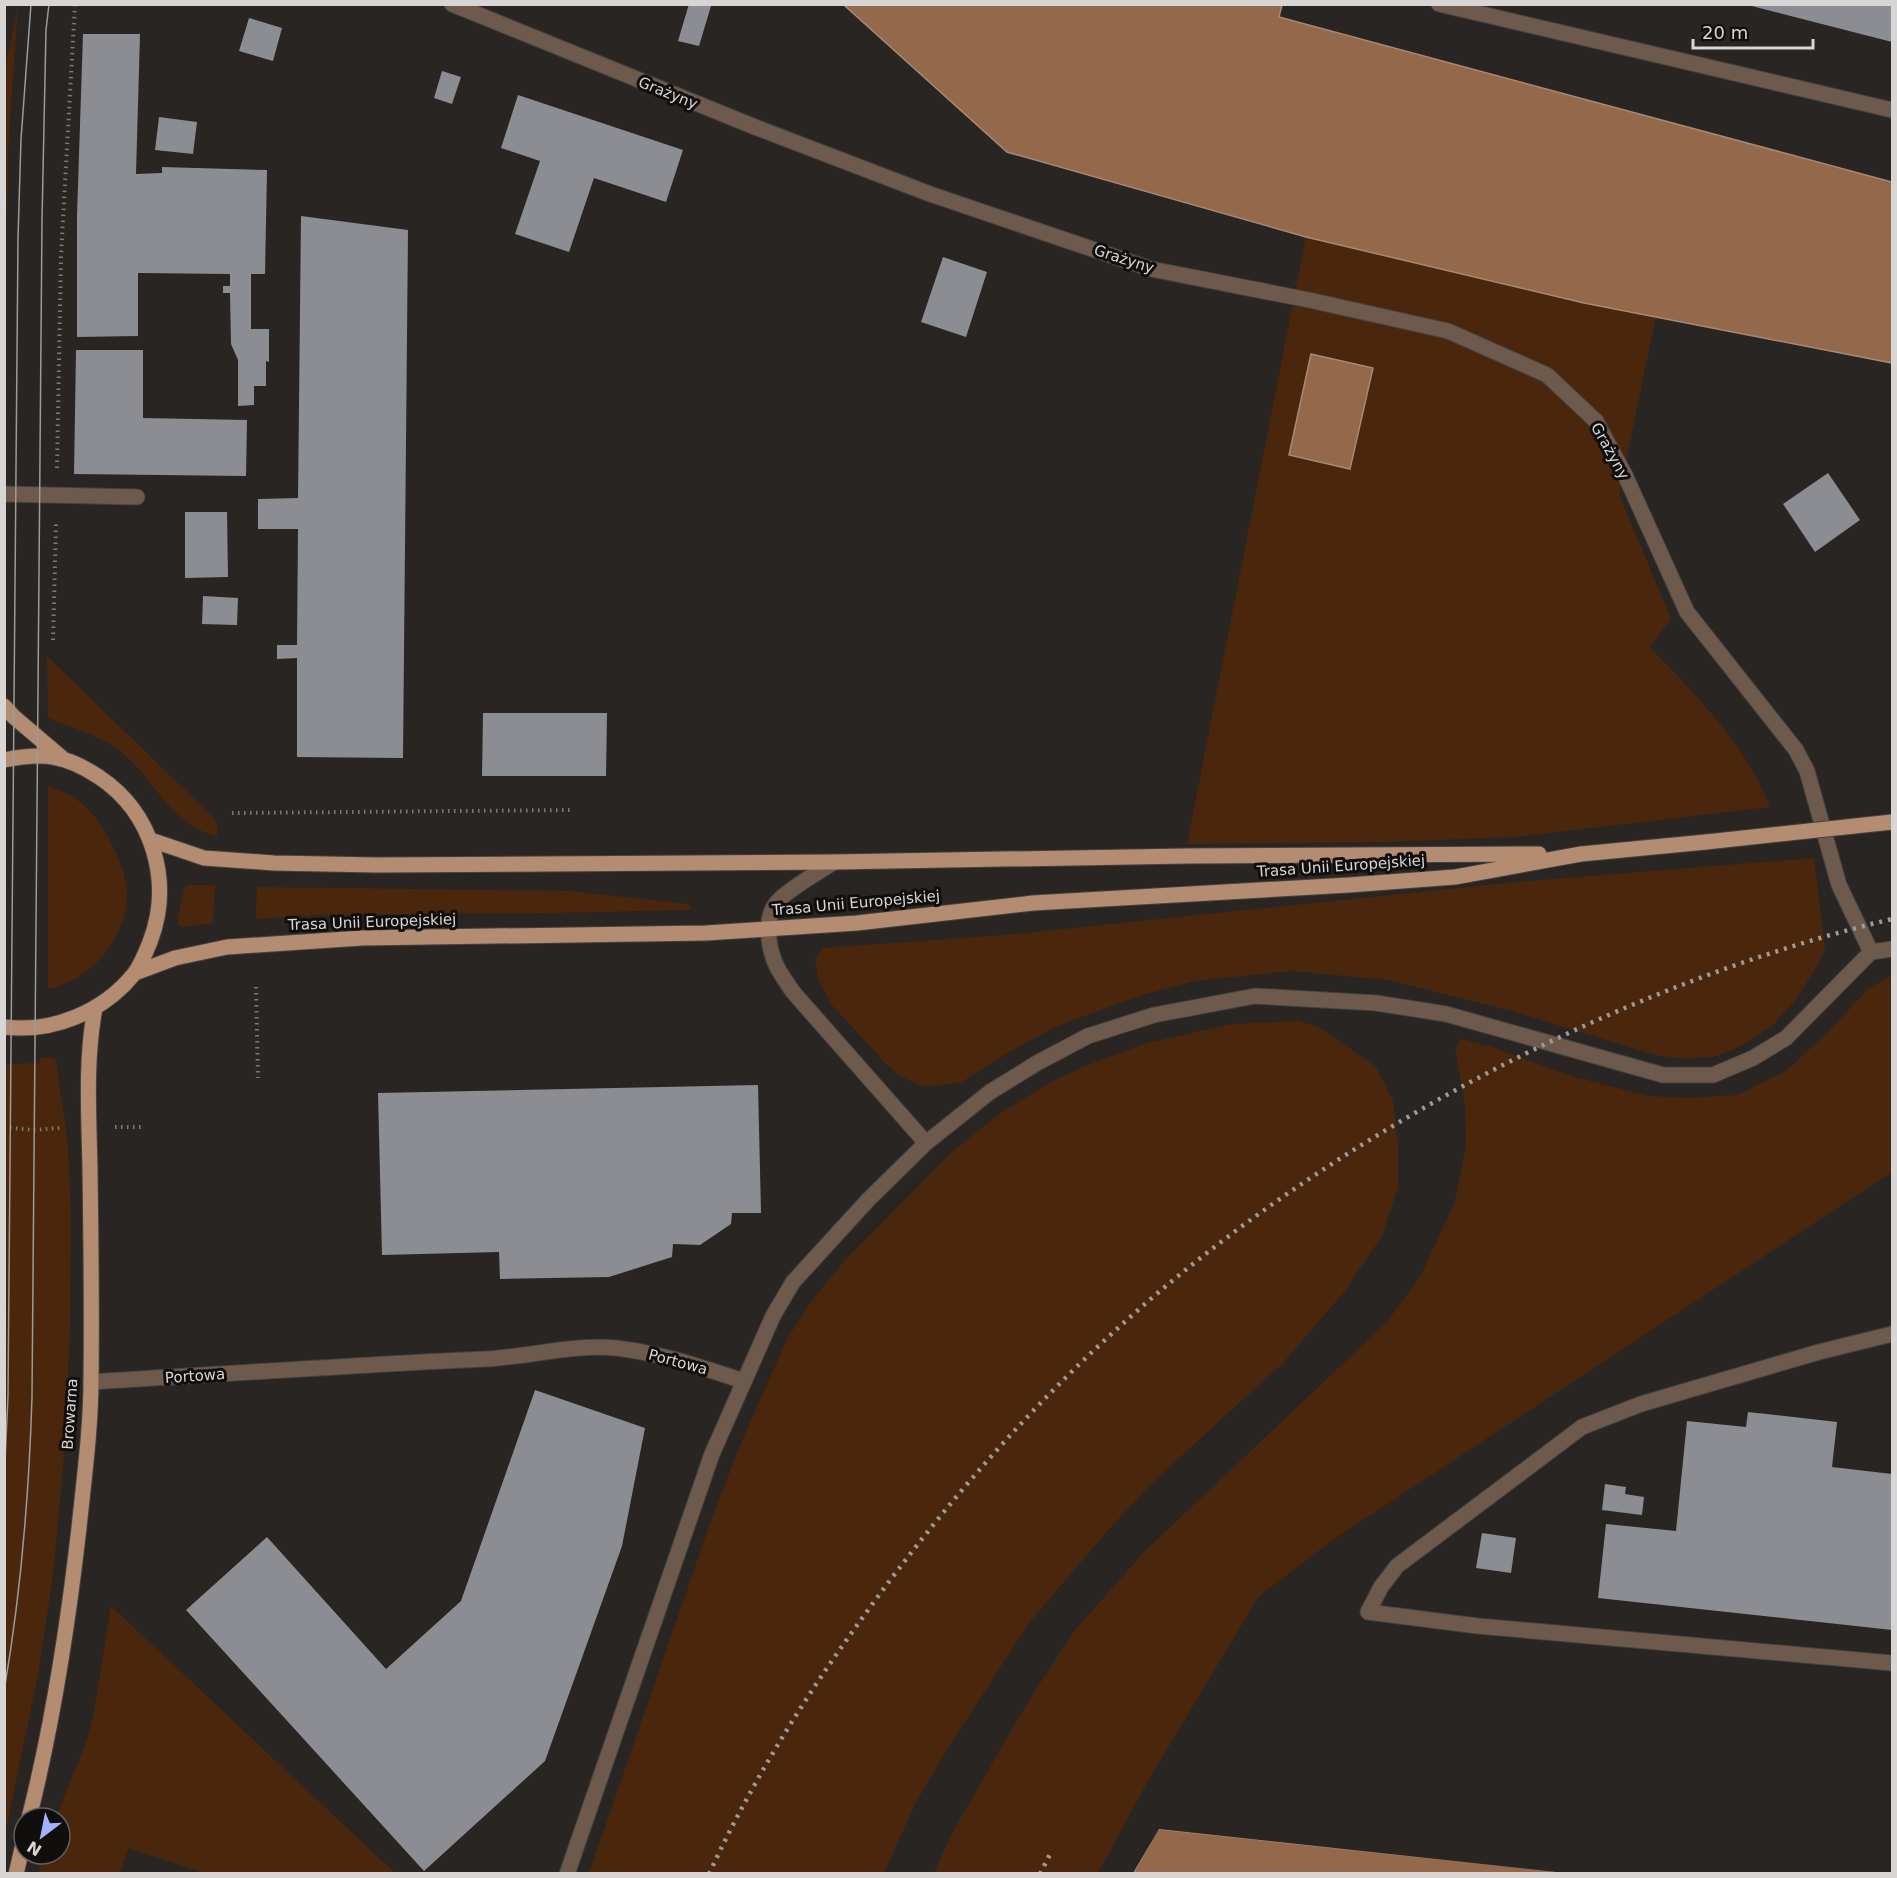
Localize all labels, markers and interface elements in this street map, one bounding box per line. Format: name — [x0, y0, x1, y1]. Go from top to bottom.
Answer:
scale bar — [1693, 12, 1813, 50]
text: 20 m — [1702, 22, 1748, 43]
street label: Grażyny — [636, 73, 700, 113]
street label: Grażyny — [1092, 241, 1156, 277]
street label: Grażyny — [1587, 419, 1633, 483]
street label: Trasa Unii Europejskiej — [1255, 851, 1426, 881]
street label: Trasa Unii Europejskiej — [770, 887, 941, 919]
street label: Trasa Unii Europejskiej — [286, 910, 457, 934]
street label: Portowa — [647, 1345, 709, 1379]
street label: Portowa — [164, 1365, 226, 1387]
street label: Browarna — [59, 1378, 81, 1450]
north arrow — [12, 1806, 72, 1866]
text: N — [24, 1837, 45, 1860]

